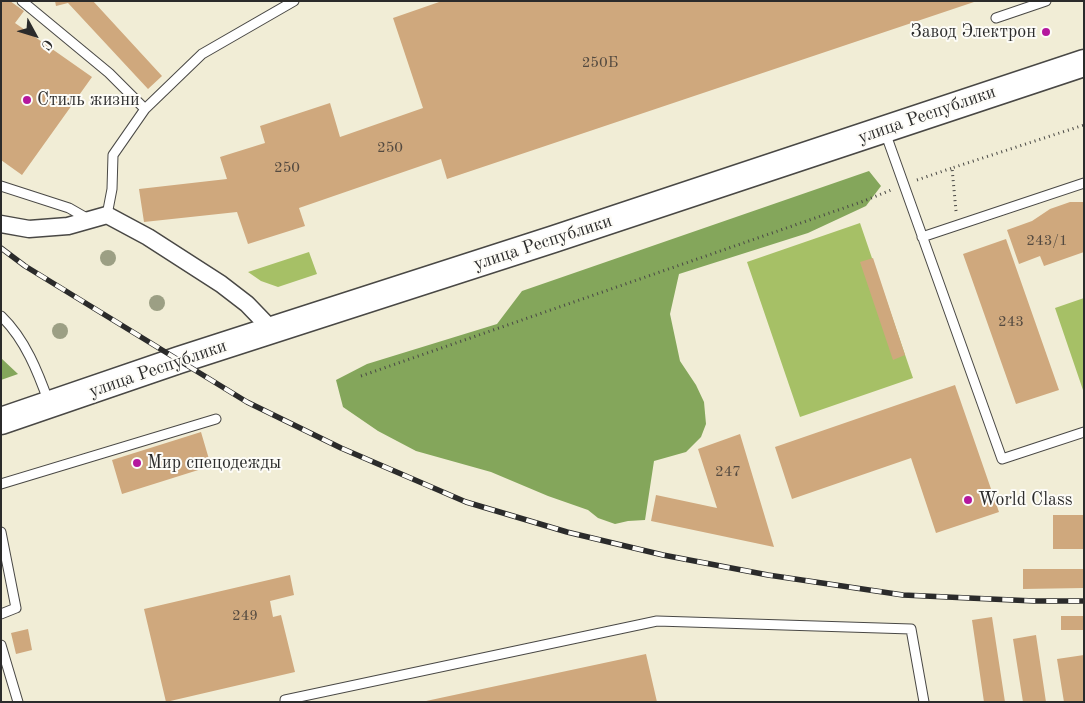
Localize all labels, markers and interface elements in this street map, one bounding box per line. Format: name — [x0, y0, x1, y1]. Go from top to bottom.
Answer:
north arrow — [10, 10, 60, 60]
place label: Завод Электрон — [910, 21, 1036, 43]
marker: Завод Электрон — [1040, 26, 1052, 38]
text: С — [38, 36, 55, 52]
house number: 250Б — [582, 54, 618, 72]
street label: улица Республики — [855, 81, 999, 149]
place label: Стиль жизни — [37, 89, 140, 111]
marker: Стиль жизни — [21, 94, 33, 106]
house number: 250 — [377, 139, 403, 157]
house number: 250 — [274, 159, 300, 177]
street label: улица Республики — [471, 210, 615, 276]
house number: 243/1 — [1026, 232, 1068, 250]
house number: 243 — [998, 313, 1024, 331]
street label: улица Республики — [86, 335, 230, 403]
place label: Мир спецодежды — [147, 452, 281, 474]
marker: Мир спецодежды — [131, 457, 143, 469]
house number: 247 — [715, 463, 741, 481]
place label: World Class — [978, 489, 1073, 511]
marker: World Class — [962, 494, 974, 506]
house number: 249 — [232, 607, 258, 625]

